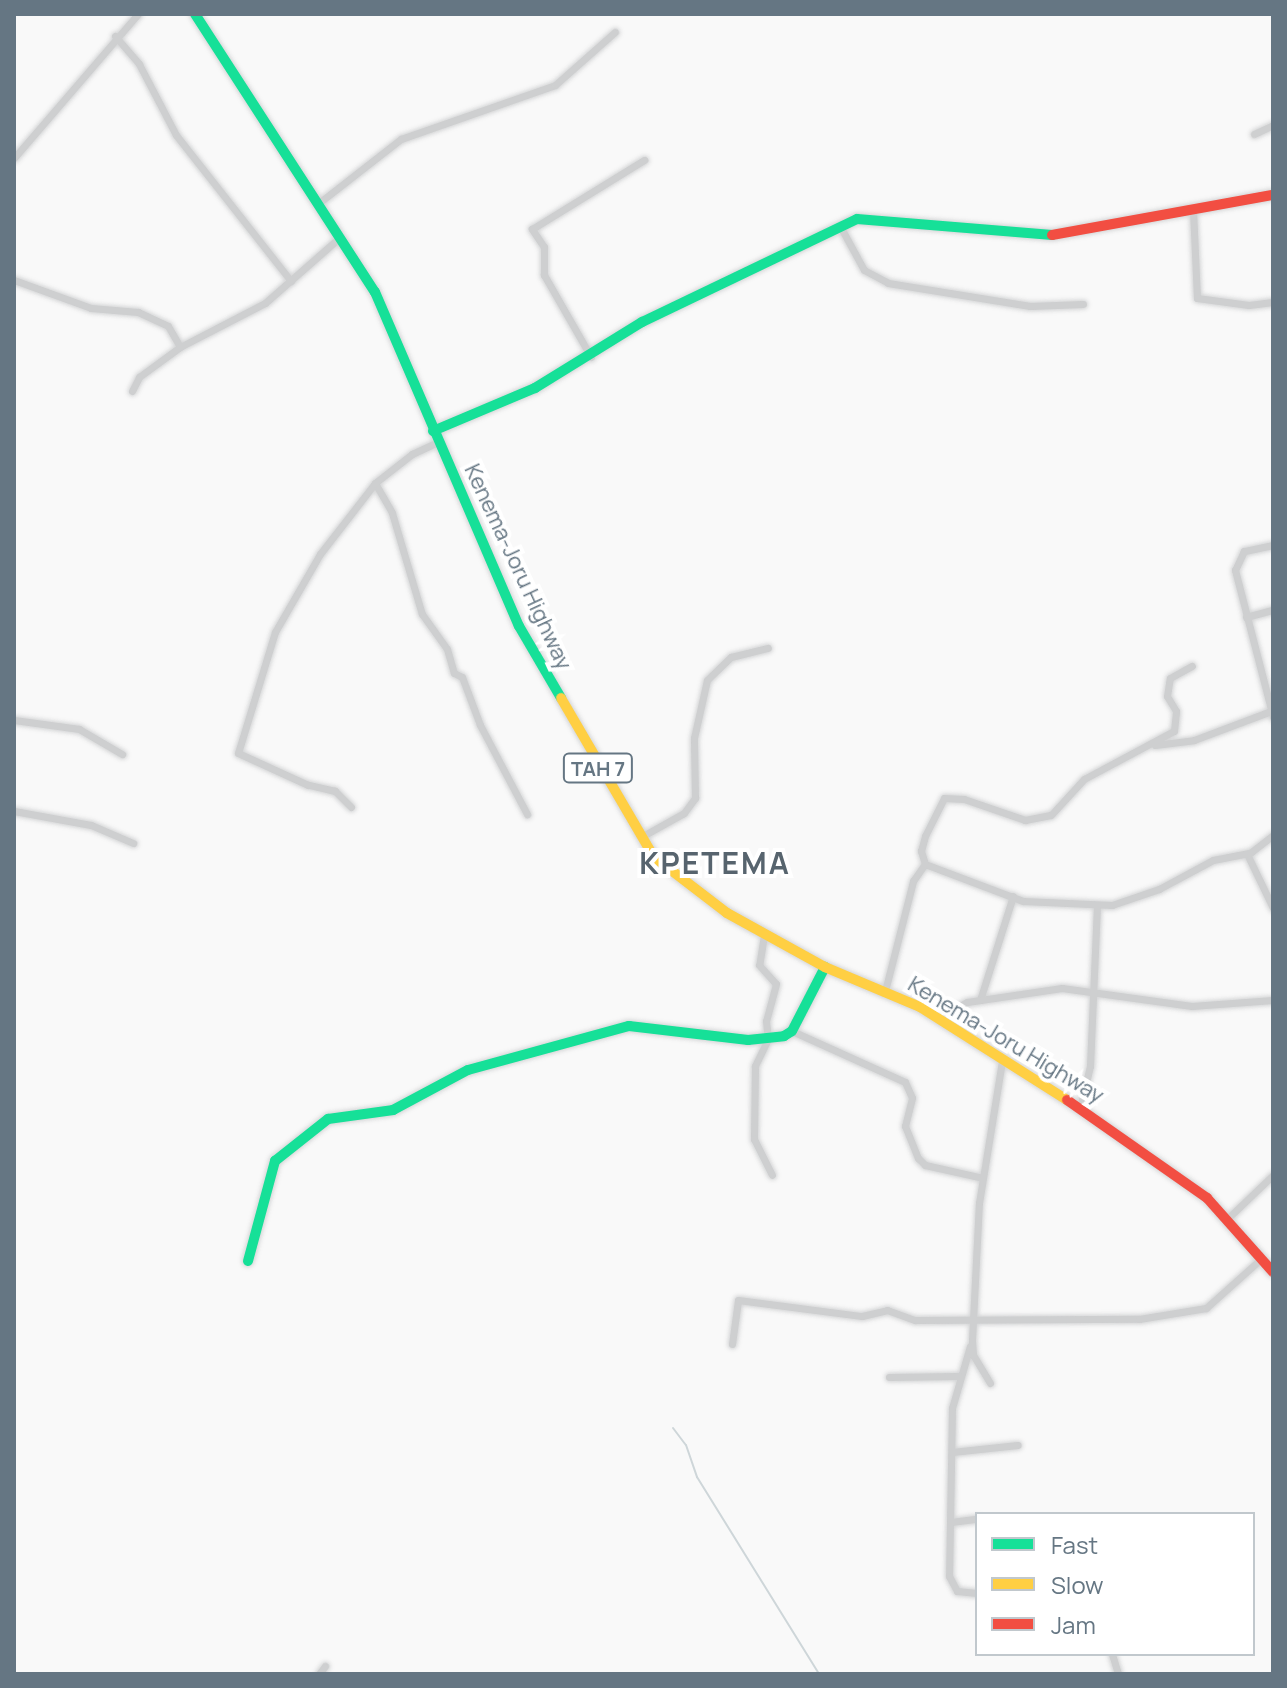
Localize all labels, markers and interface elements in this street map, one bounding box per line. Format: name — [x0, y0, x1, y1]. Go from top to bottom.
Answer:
street label: Kenema-Joru Highway — [459, 460, 577, 674]
road number: TAH 7 — [562, 752, 634, 784]
district label: KPETEMA — [639, 845, 791, 881]
street label: Kenema-Joru Highway — [903, 971, 1109, 1109]
legend — [975, 1512, 1255, 1656]
text: Fast — [1051, 1528, 1098, 1561]
text: Slow — [1051, 1568, 1104, 1601]
text: Jam — [1051, 1608, 1096, 1641]

